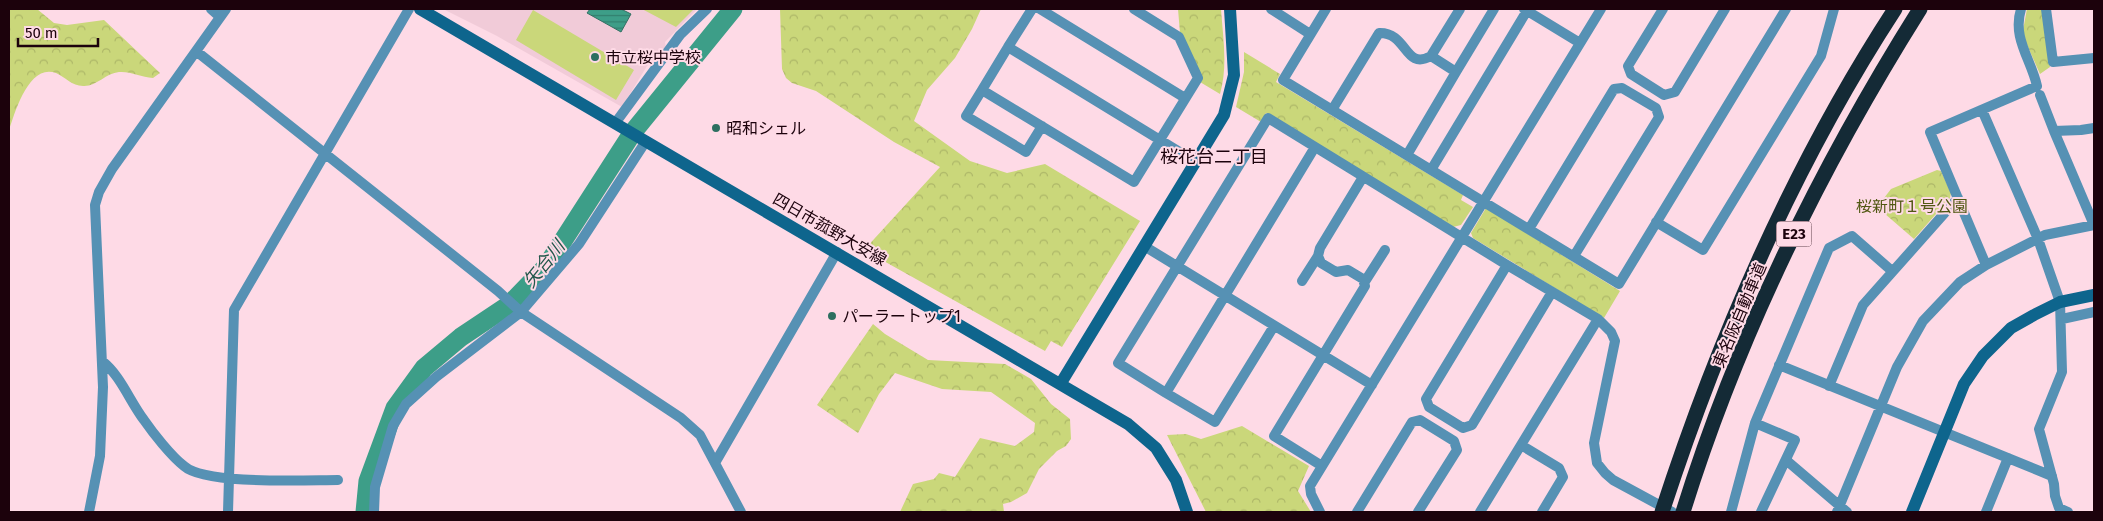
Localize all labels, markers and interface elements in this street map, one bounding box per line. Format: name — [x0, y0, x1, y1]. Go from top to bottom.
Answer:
scale bar — [18, 15, 98, 47]
text: 50 m — [25, 24, 58, 42]
place label: 市立桜中学校 — [605, 48, 701, 67]
marker: 市立桜中学校 — [589, 51, 601, 63]
place label: 昭和シェル — [726, 119, 806, 138]
marker: 昭和シェル — [710, 122, 722, 134]
district label: 桜花台二丁目 — [1160, 146, 1268, 168]
street label: 四日市菰野大安線 — [770, 189, 890, 270]
park label: 桜新町１号公園 — [1856, 197, 1968, 216]
road number: E23 — [1776, 222, 1812, 246]
water label: 矢合川 — [518, 235, 571, 292]
street label: 東名阪自動車道 — [1709, 260, 1770, 370]
place label: パーラートップ1 — [842, 307, 961, 326]
marker: パーラートップ1 — [826, 310, 838, 322]

